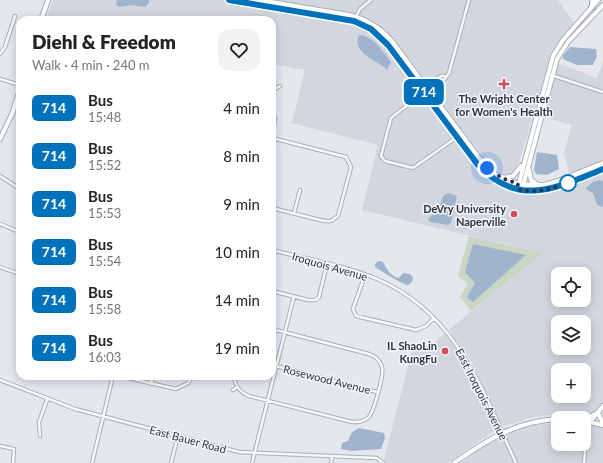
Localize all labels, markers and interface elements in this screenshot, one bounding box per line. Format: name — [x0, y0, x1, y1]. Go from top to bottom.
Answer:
button: heart — [218, 29, 260, 71]
text: Diehl & Freedom — [32, 30, 176, 53]
text: Walk · 4 min · 240 m — [32, 57, 150, 73]
marker: The Wright Center for Women's Health — [498, 78, 510, 90]
line badge: 714 — [401, 79, 447, 105]
text: 714 — [412, 83, 436, 100]
text: Bus — [88, 91, 113, 109]
place label: The Wright Center for Women's Health — [455, 92, 553, 118]
text: 714 — [42, 99, 66, 116]
text: 4 min — [223, 99, 260, 117]
text: 15:48 — [88, 109, 121, 125]
text: Bus — [88, 139, 113, 157]
text: 714 — [42, 147, 66, 164]
text: 8 min — [223, 147, 260, 165]
text: 15:52 — [88, 157, 121, 173]
your location — [477, 158, 497, 178]
unlabelled marker — [559, 174, 577, 192]
text: Bus — [88, 187, 113, 205]
text: 714 — [42, 195, 66, 212]
text: 9 min — [223, 195, 260, 213]
place label: DeVry University Naperville — [423, 202, 506, 228]
text: 15:53 — [88, 205, 121, 221]
marker: DeVry University Naperville — [509, 209, 519, 219]
text: Bus — [88, 235, 113, 253]
text: 714 — [42, 243, 66, 260]
text: 10 min — [214, 243, 260, 261]
street label: Iroquois Avenue — [291, 249, 369, 283]
text: 15:54 — [88, 253, 121, 269]
map controls — [551, 267, 591, 451]
button: locate — [551, 267, 591, 307]
text: Bus — [88, 283, 113, 301]
text: 714 — [42, 291, 66, 308]
text: 14 min — [214, 291, 260, 309]
text: 15:58 — [88, 301, 121, 317]
button: layers — [551, 315, 591, 355]
text: Bus — [88, 331, 113, 349]
text: 714 — [42, 339, 66, 356]
text: 19 min — [214, 339, 260, 357]
place label: IL ShaoLin KungFu — [387, 339, 437, 365]
marker: IL ShaoLin KungFu — [440, 346, 450, 356]
street label: East Iroquois Avenue — [453, 346, 511, 442]
text: 16:03 — [88, 349, 121, 365]
street label: Rosewood Avenue — [282, 362, 372, 396]
button: + — [551, 363, 591, 403]
button: − — [551, 411, 591, 451]
street label: East Bauer Road — [148, 423, 228, 455]

